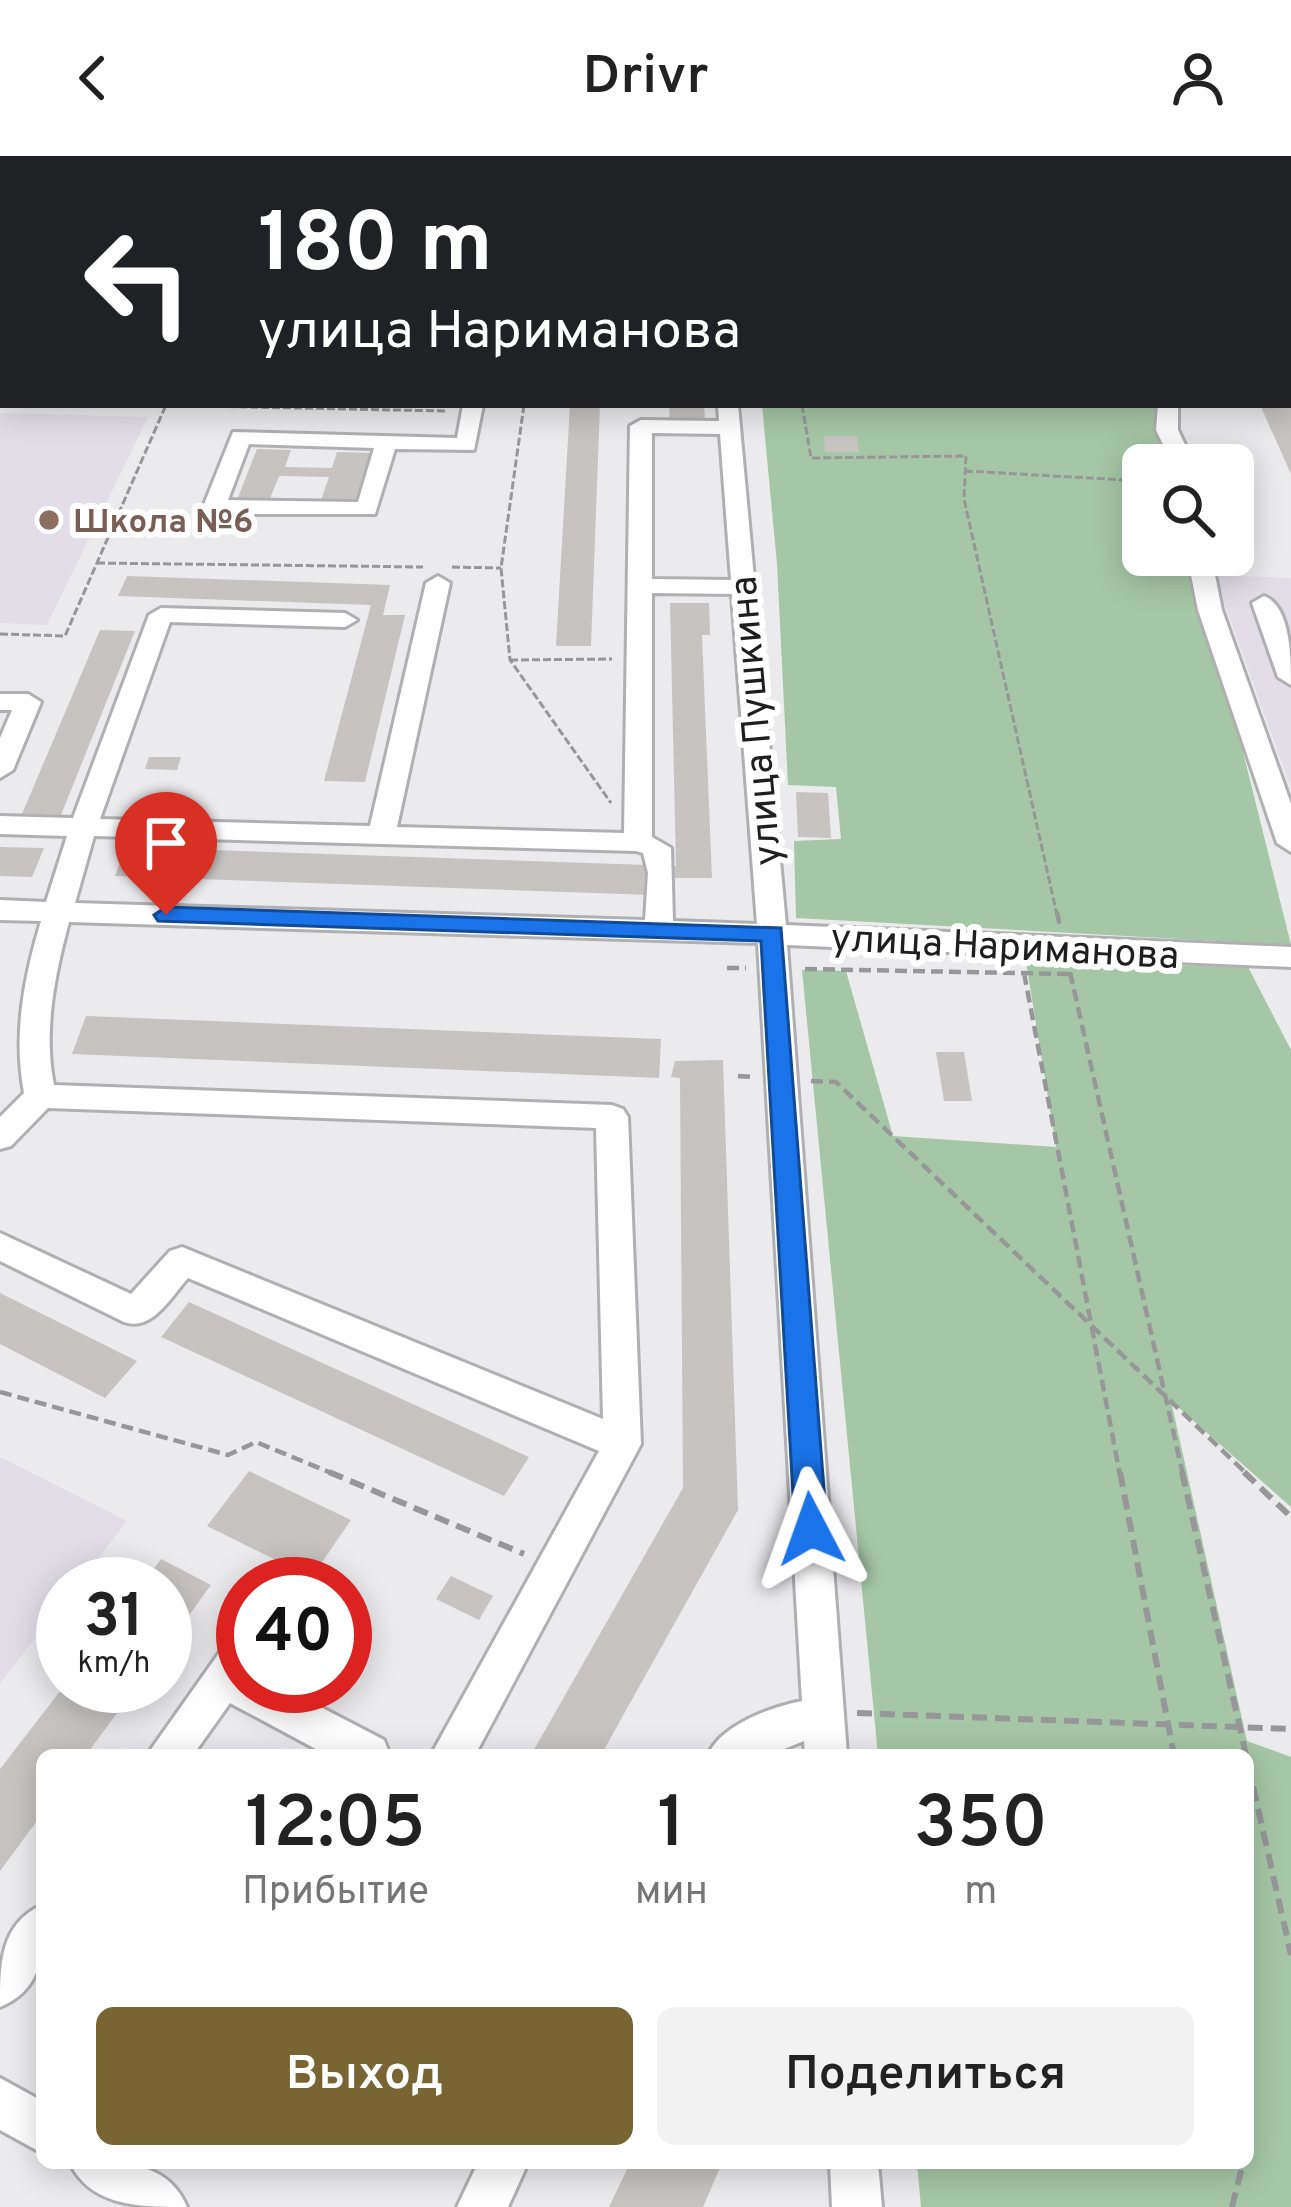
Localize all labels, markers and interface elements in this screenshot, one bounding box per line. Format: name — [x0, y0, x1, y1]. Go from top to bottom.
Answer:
text: Drivr — [582, 44, 709, 113]
icon: back — [60, 45, 126, 111]
icon: person — [1165, 45, 1231, 111]
text: 180 m — [258, 195, 493, 301]
icon: left — [60, 204, 216, 360]
text: улица Нариманова — [258, 299, 741, 368]
map controls — [1122, 444, 1254, 576]
button: search — [1122, 444, 1254, 576]
place label: Школа №6 — [73, 503, 253, 545]
marker: Школа №6 — [36, 507, 62, 533]
street label: улица Пушкина — [721, 574, 796, 867]
pin — [115, 792, 217, 915]
icon: arrive — [133, 810, 199, 876]
street label: улица Нариманова — [829, 916, 1180, 983]
position arrow — [748, 1466, 874, 1592]
speed limit sign: 40 — [216, 1557, 372, 1713]
text: 31 — [84, 1582, 144, 1658]
text: km/h — [78, 1646, 150, 1683]
text: 12:05 — [245, 1781, 426, 1873]
text: 1 — [657, 1781, 685, 1873]
text: 350 — [914, 1781, 1048, 1873]
text: Прибытие — [242, 1869, 429, 1918]
text: мин — [635, 1869, 708, 1918]
text: m — [964, 1869, 997, 1918]
button: Выход — [96, 2007, 633, 2145]
button: Поделиться — [657, 2007, 1194, 2145]

